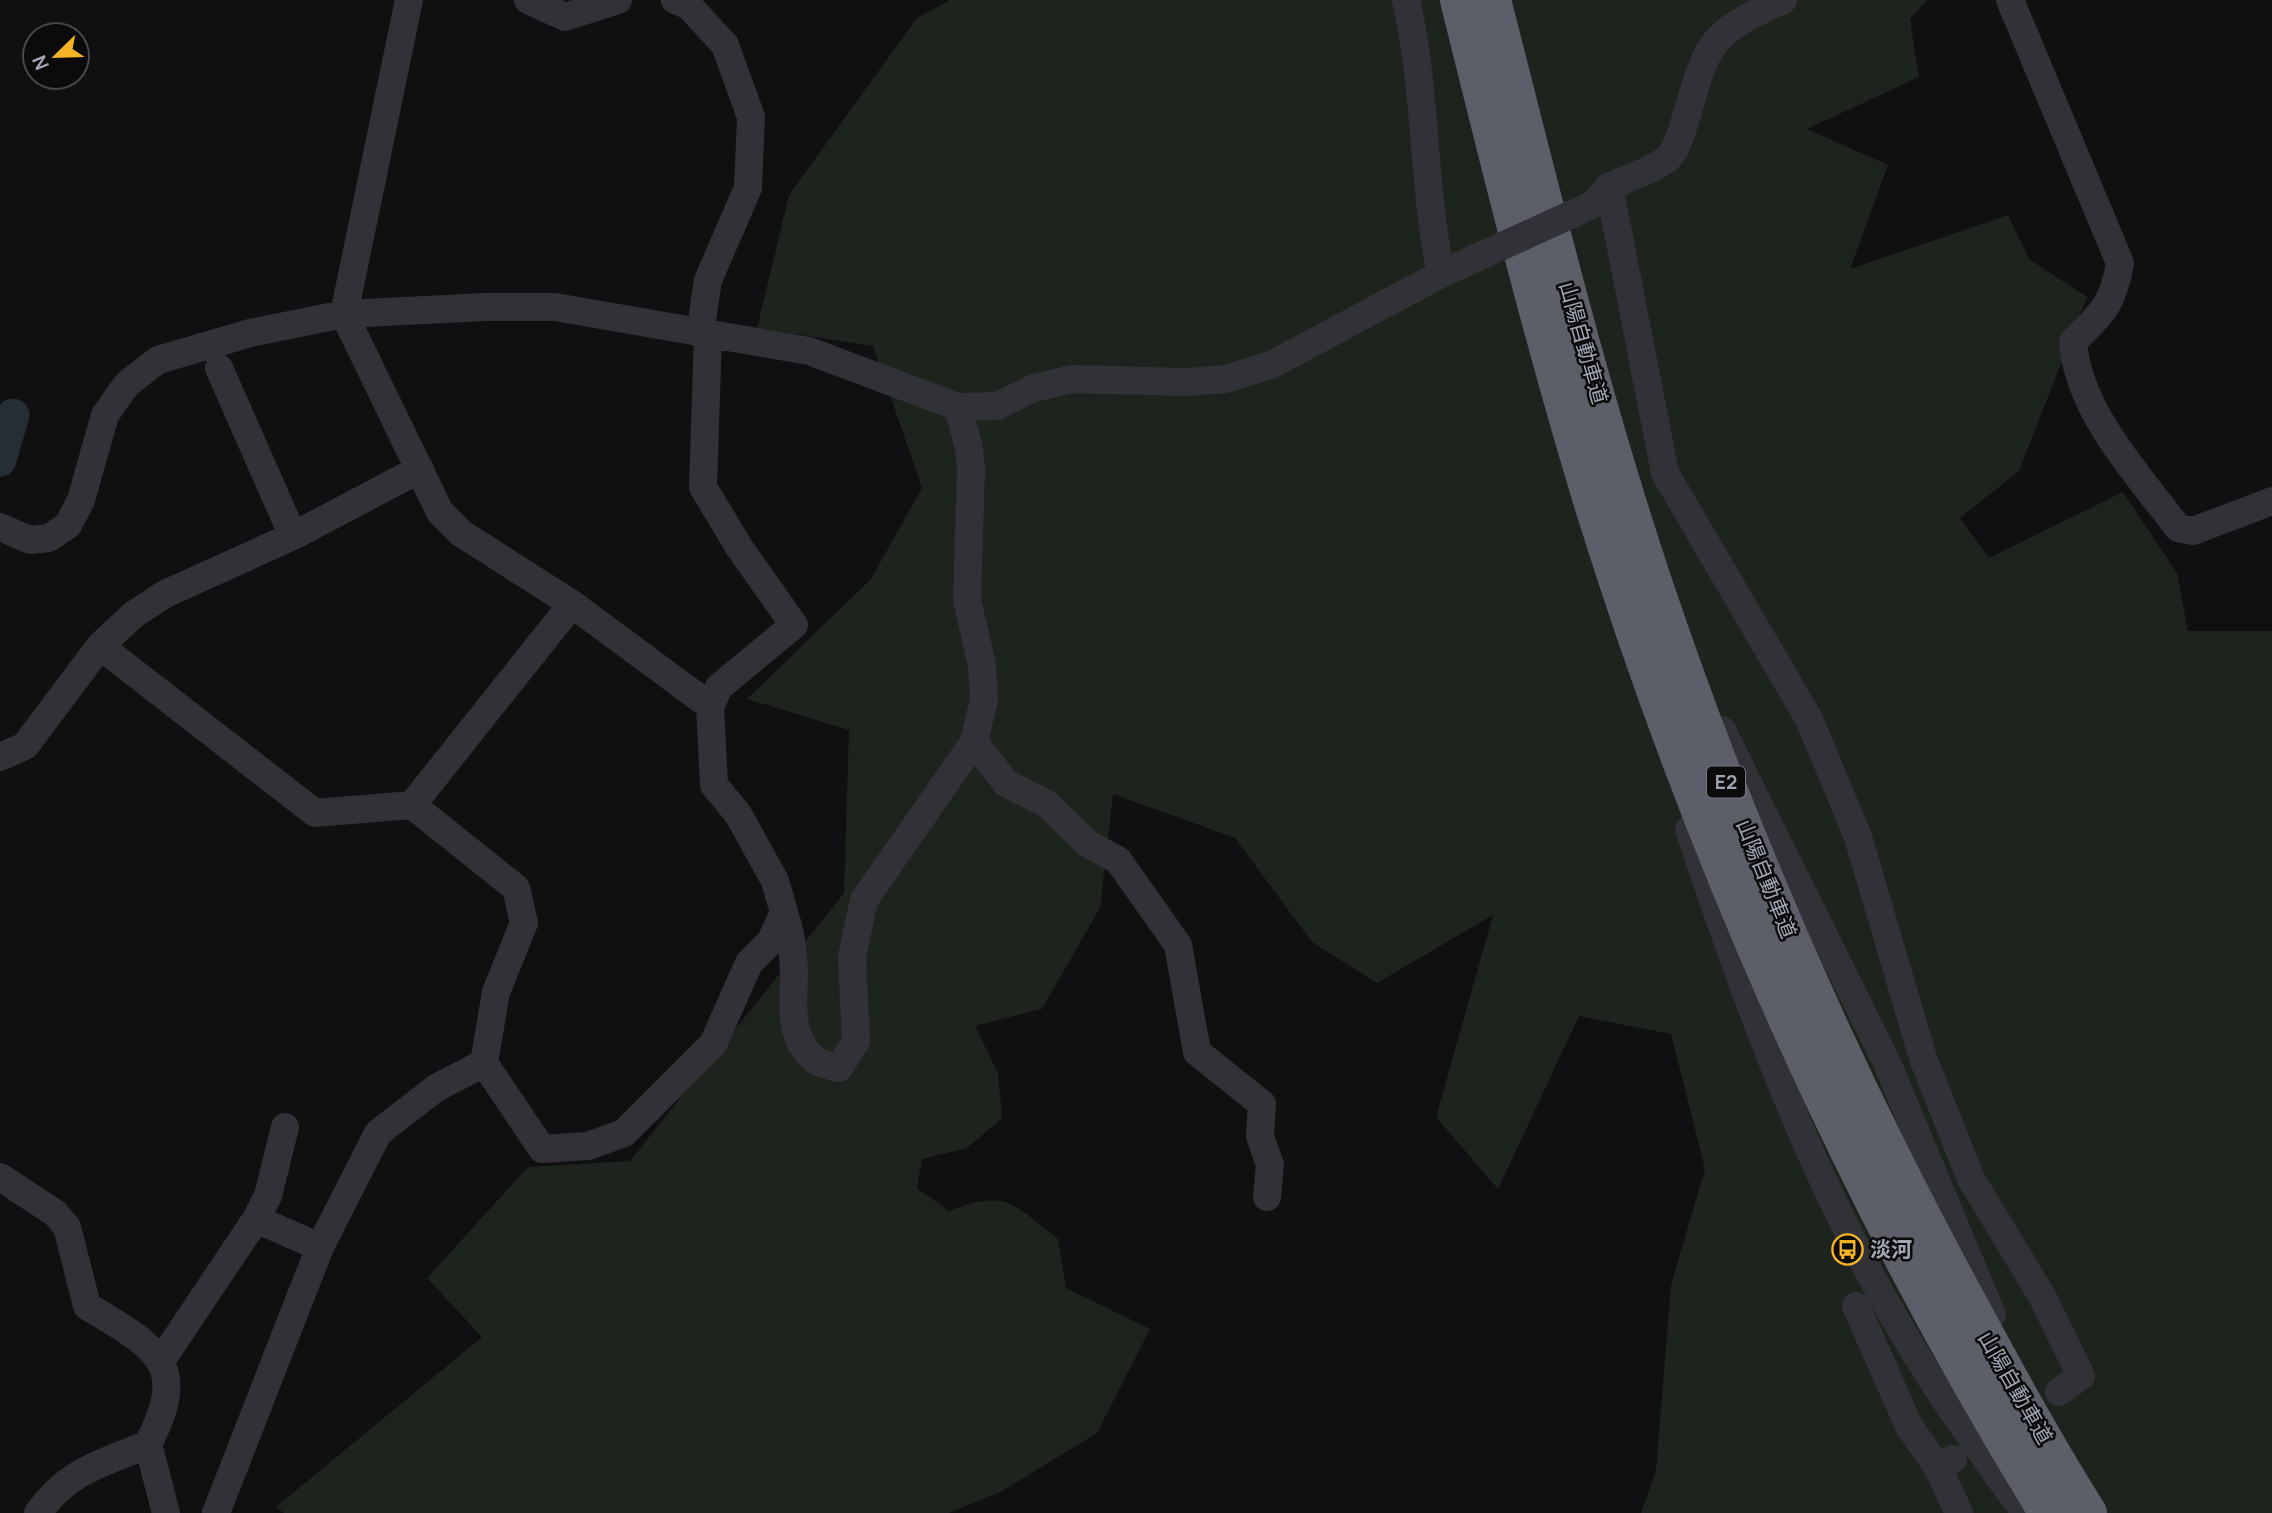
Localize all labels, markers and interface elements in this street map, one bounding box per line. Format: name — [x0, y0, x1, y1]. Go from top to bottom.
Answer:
north arrow — [21, 21, 91, 91]
text: N — [26, 51, 55, 74]
street label: 山陽自動車道 — [1553, 278, 1615, 407]
road number: E2 — [1707, 766, 1745, 797]
street label: 山陽自動車道 — [1730, 815, 1804, 942]
bus stop icon: 淡河 — [1830, 1233, 1864, 1267]
place label: 淡河 — [1870, 1235, 1912, 1263]
street label: 山陽自動車道 — [1972, 1326, 2059, 1449]

